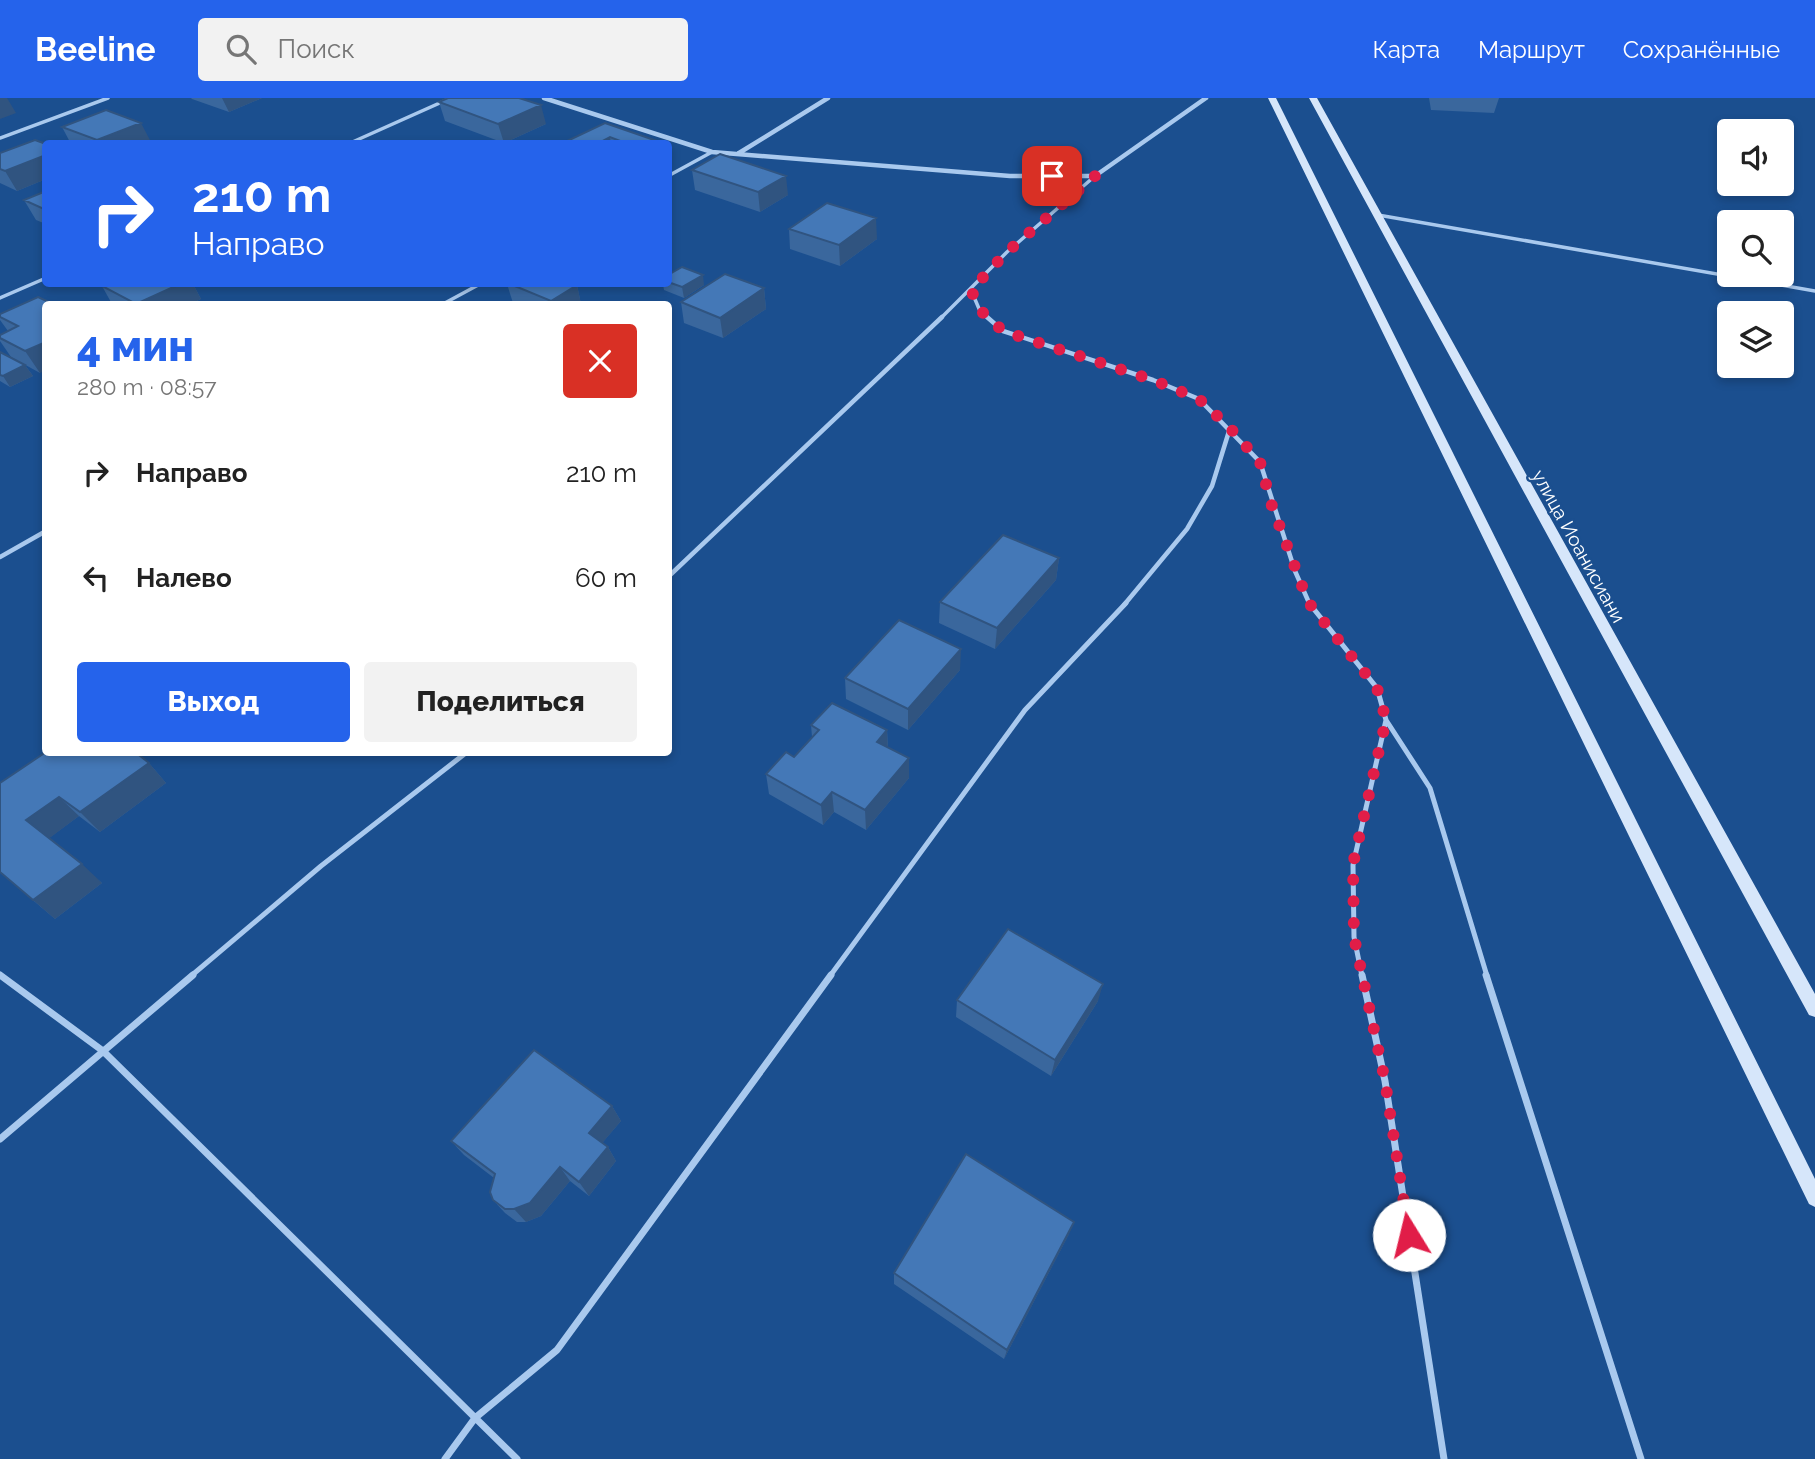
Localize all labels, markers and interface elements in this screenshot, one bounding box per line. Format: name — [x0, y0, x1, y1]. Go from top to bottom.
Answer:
search box — [198, 18, 688, 81]
text: Beeline — [35, 30, 156, 69]
icon: search — [222, 30, 260, 68]
text: Поиск — [278, 34, 355, 64]
text: Карта — [1372, 35, 1440, 64]
text: Маршрут — [1478, 35, 1585, 64]
text: Сохранённые — [1623, 35, 1780, 64]
map controls — [1717, 119, 1794, 378]
button: sound — [1717, 119, 1794, 196]
pin — [1022, 146, 1082, 206]
icon: arrive — [1033, 157, 1071, 195]
text: 210 m — [192, 166, 331, 223]
icon: right — [77, 168, 168, 259]
button: search — [1717, 210, 1794, 287]
text: Направо — [192, 225, 324, 262]
button: layers — [1717, 301, 1794, 378]
text: 4 мин — [77, 322, 194, 371]
button: close — [563, 324, 637, 398]
text: 280 m · 08:57 — [77, 373, 217, 400]
icon: right — [77, 454, 115, 492]
text: Направо — [136, 458, 247, 488]
text: 210 m — [566, 458, 637, 488]
street label: улица Иоанисиани — [1528, 466, 1630, 626]
icon: left — [77, 559, 115, 597]
text: Налево — [136, 563, 232, 593]
text: 60 m — [575, 563, 637, 593]
button: Выход — [77, 662, 350, 742]
button: Поделиться — [364, 662, 637, 742]
position arrow — [1372, 1198, 1446, 1272]

